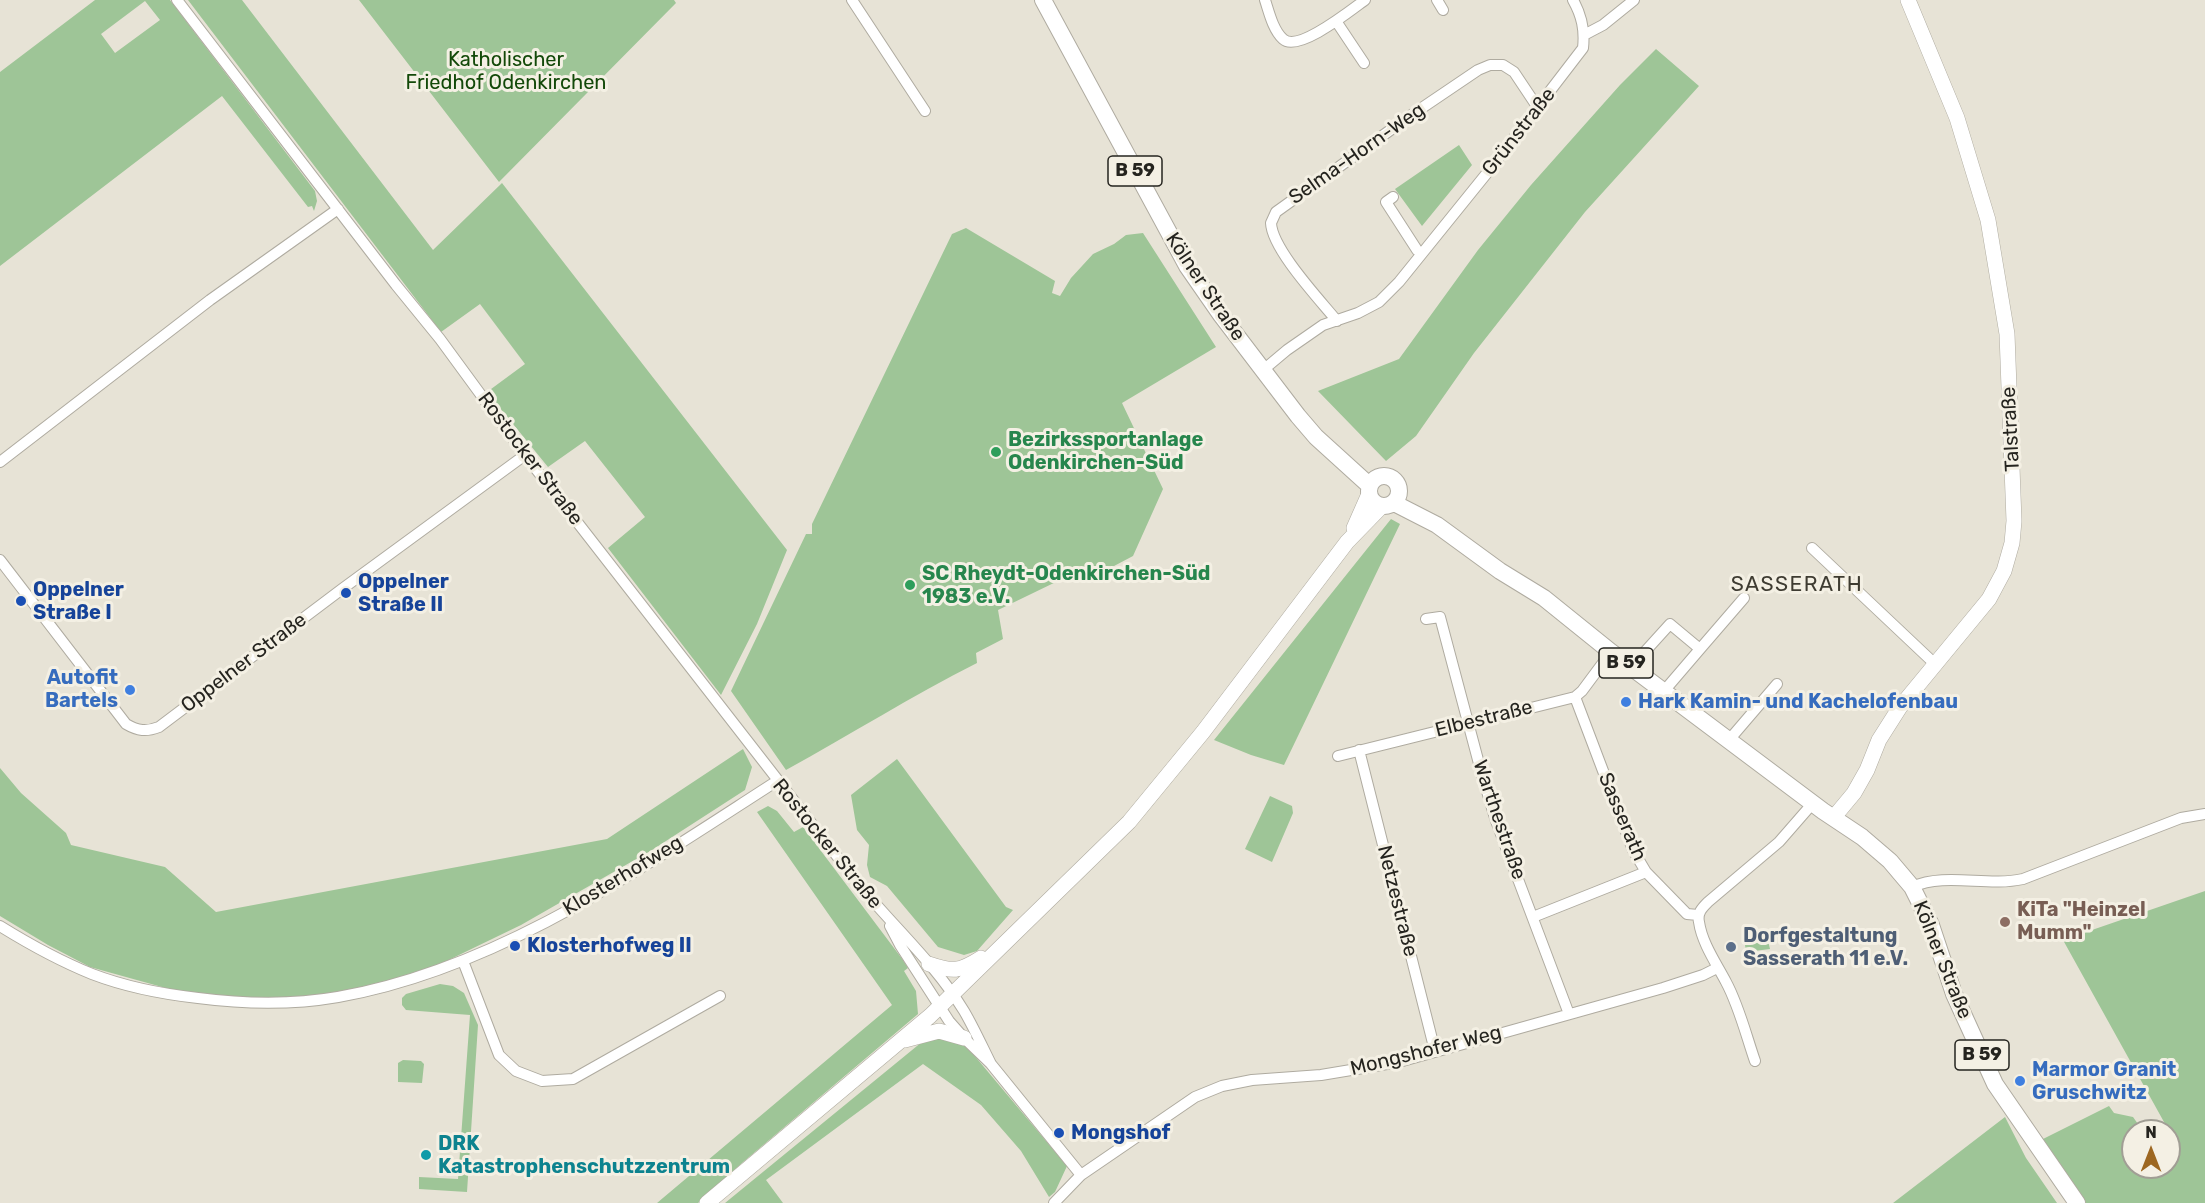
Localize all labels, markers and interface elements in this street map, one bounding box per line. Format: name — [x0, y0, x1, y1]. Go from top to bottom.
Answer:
park label: Katholischer Friedhof Odenkirchen — [406, 48, 606, 95]
street label: Grünstraße — [1477, 83, 1561, 181]
street label: Selma-Horn-Weg — [1284, 98, 1430, 210]
road number: B 59 — [1108, 156, 1162, 186]
street label: Kölner Straße — [1160, 228, 1250, 346]
street label: Talstraße — [1997, 386, 2025, 472]
street label: Rostocker Straße — [472, 388, 588, 530]
place label: Bezirkssportanlage Odenkirchen-Süd — [1008, 428, 1203, 475]
marker: Bezirkssportanlage Odenkirchen-Süd — [989, 445, 1003, 459]
place label: SC Rheydt-Odenkirchen-Süd 1983 e.V. — [922, 562, 1210, 609]
place label: Oppelner Straße II — [358, 570, 449, 617]
district label: SASSERATH — [1731, 572, 1863, 598]
place label: Oppelner Straße I — [33, 578, 124, 625]
marker: SC Rheydt-Odenkirchen-Süd 1983 e.V. — [903, 578, 917, 592]
marker: Oppelner Straße II — [339, 586, 353, 600]
marker: Oppelner Straße I — [14, 594, 28, 608]
street label: Oppelner Straße — [176, 608, 312, 718]
road number: B 59 — [1599, 648, 1653, 678]
place label: Autofit Bartels — [45, 666, 118, 713]
marker: Autofit Bartels — [123, 683, 137, 697]
place label: Hark Kamin- und Kachelofenbau — [1638, 690, 1958, 714]
street label: Elbestraße — [1433, 695, 1535, 743]
marker: Hark Kamin- und Kachelofenbau — [1619, 695, 1633, 709]
street label: Warthestraße — [1467, 757, 1531, 883]
street label: Sasserath — [1593, 769, 1651, 865]
street label: Rostocker Straße — [767, 774, 887, 914]
street label: Klosterhofweg — [559, 831, 687, 921]
street label: Netzestraße — [1372, 843, 1422, 959]
street label: Kölner Straße — [1907, 897, 1977, 1023]
place label: KiTa "Heinzel Mumm" — [2017, 898, 2146, 945]
marker: KiTa "Heinzel Mumm" — [1998, 915, 2012, 929]
place label: Dorfgestaltung Sasserath 11 e.V. — [1743, 924, 1908, 971]
place label: Klosterhofweg II — [527, 934, 692, 958]
marker: Klosterhofweg II — [508, 939, 522, 953]
marker: Dorfgestaltung Sasserath 11 e.V. — [1724, 940, 1738, 954]
street label: Mongshofer Weg — [1348, 1021, 1504, 1081]
road number: B 59 — [1955, 1040, 2009, 1070]
place label: Marmor Granit Gruschwitz — [2032, 1058, 2176, 1105]
marker: Marmor Granit Gruschwitz — [2013, 1074, 2027, 1088]
north arrow — [2121, 1119, 2181, 1179]
place label: Mongshof — [1071, 1121, 1170, 1145]
text: N — [2145, 1123, 2157, 1142]
marker: Mongshof — [1052, 1126, 1066, 1140]
place label: DRK Katastrophenschutzzentrum — [438, 1132, 730, 1179]
marker: DRK Katastrophenschutzzentrum — [419, 1148, 433, 1162]

